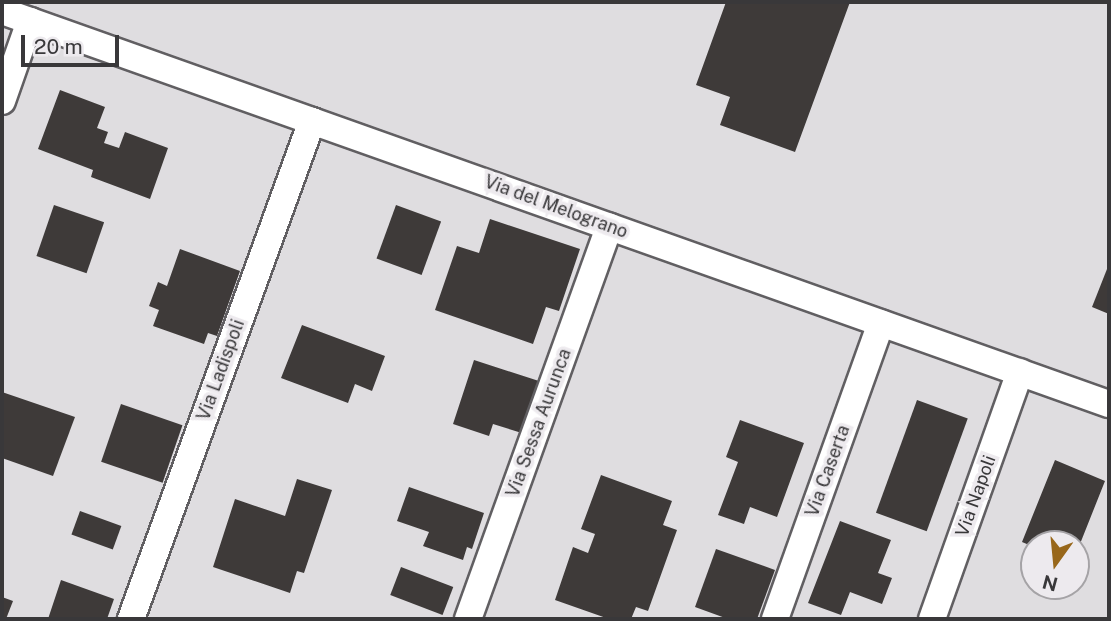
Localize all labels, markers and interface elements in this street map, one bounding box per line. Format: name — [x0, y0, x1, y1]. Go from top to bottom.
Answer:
scale bar — [24, 21, 122, 65]
text: 20 m — [34, 34, 83, 59]
street label: Via del Melograno — [481, 171, 631, 243]
street label: Via Ladispoli — [193, 316, 249, 424]
street label: Via Sessa Aurunca — [502, 346, 576, 500]
street label: Via Caserta — [801, 422, 855, 520]
street label: Via Napoli — [951, 452, 1001, 540]
north arrow — [1020, 530, 1090, 600]
text: N — [1040, 571, 1060, 596]

